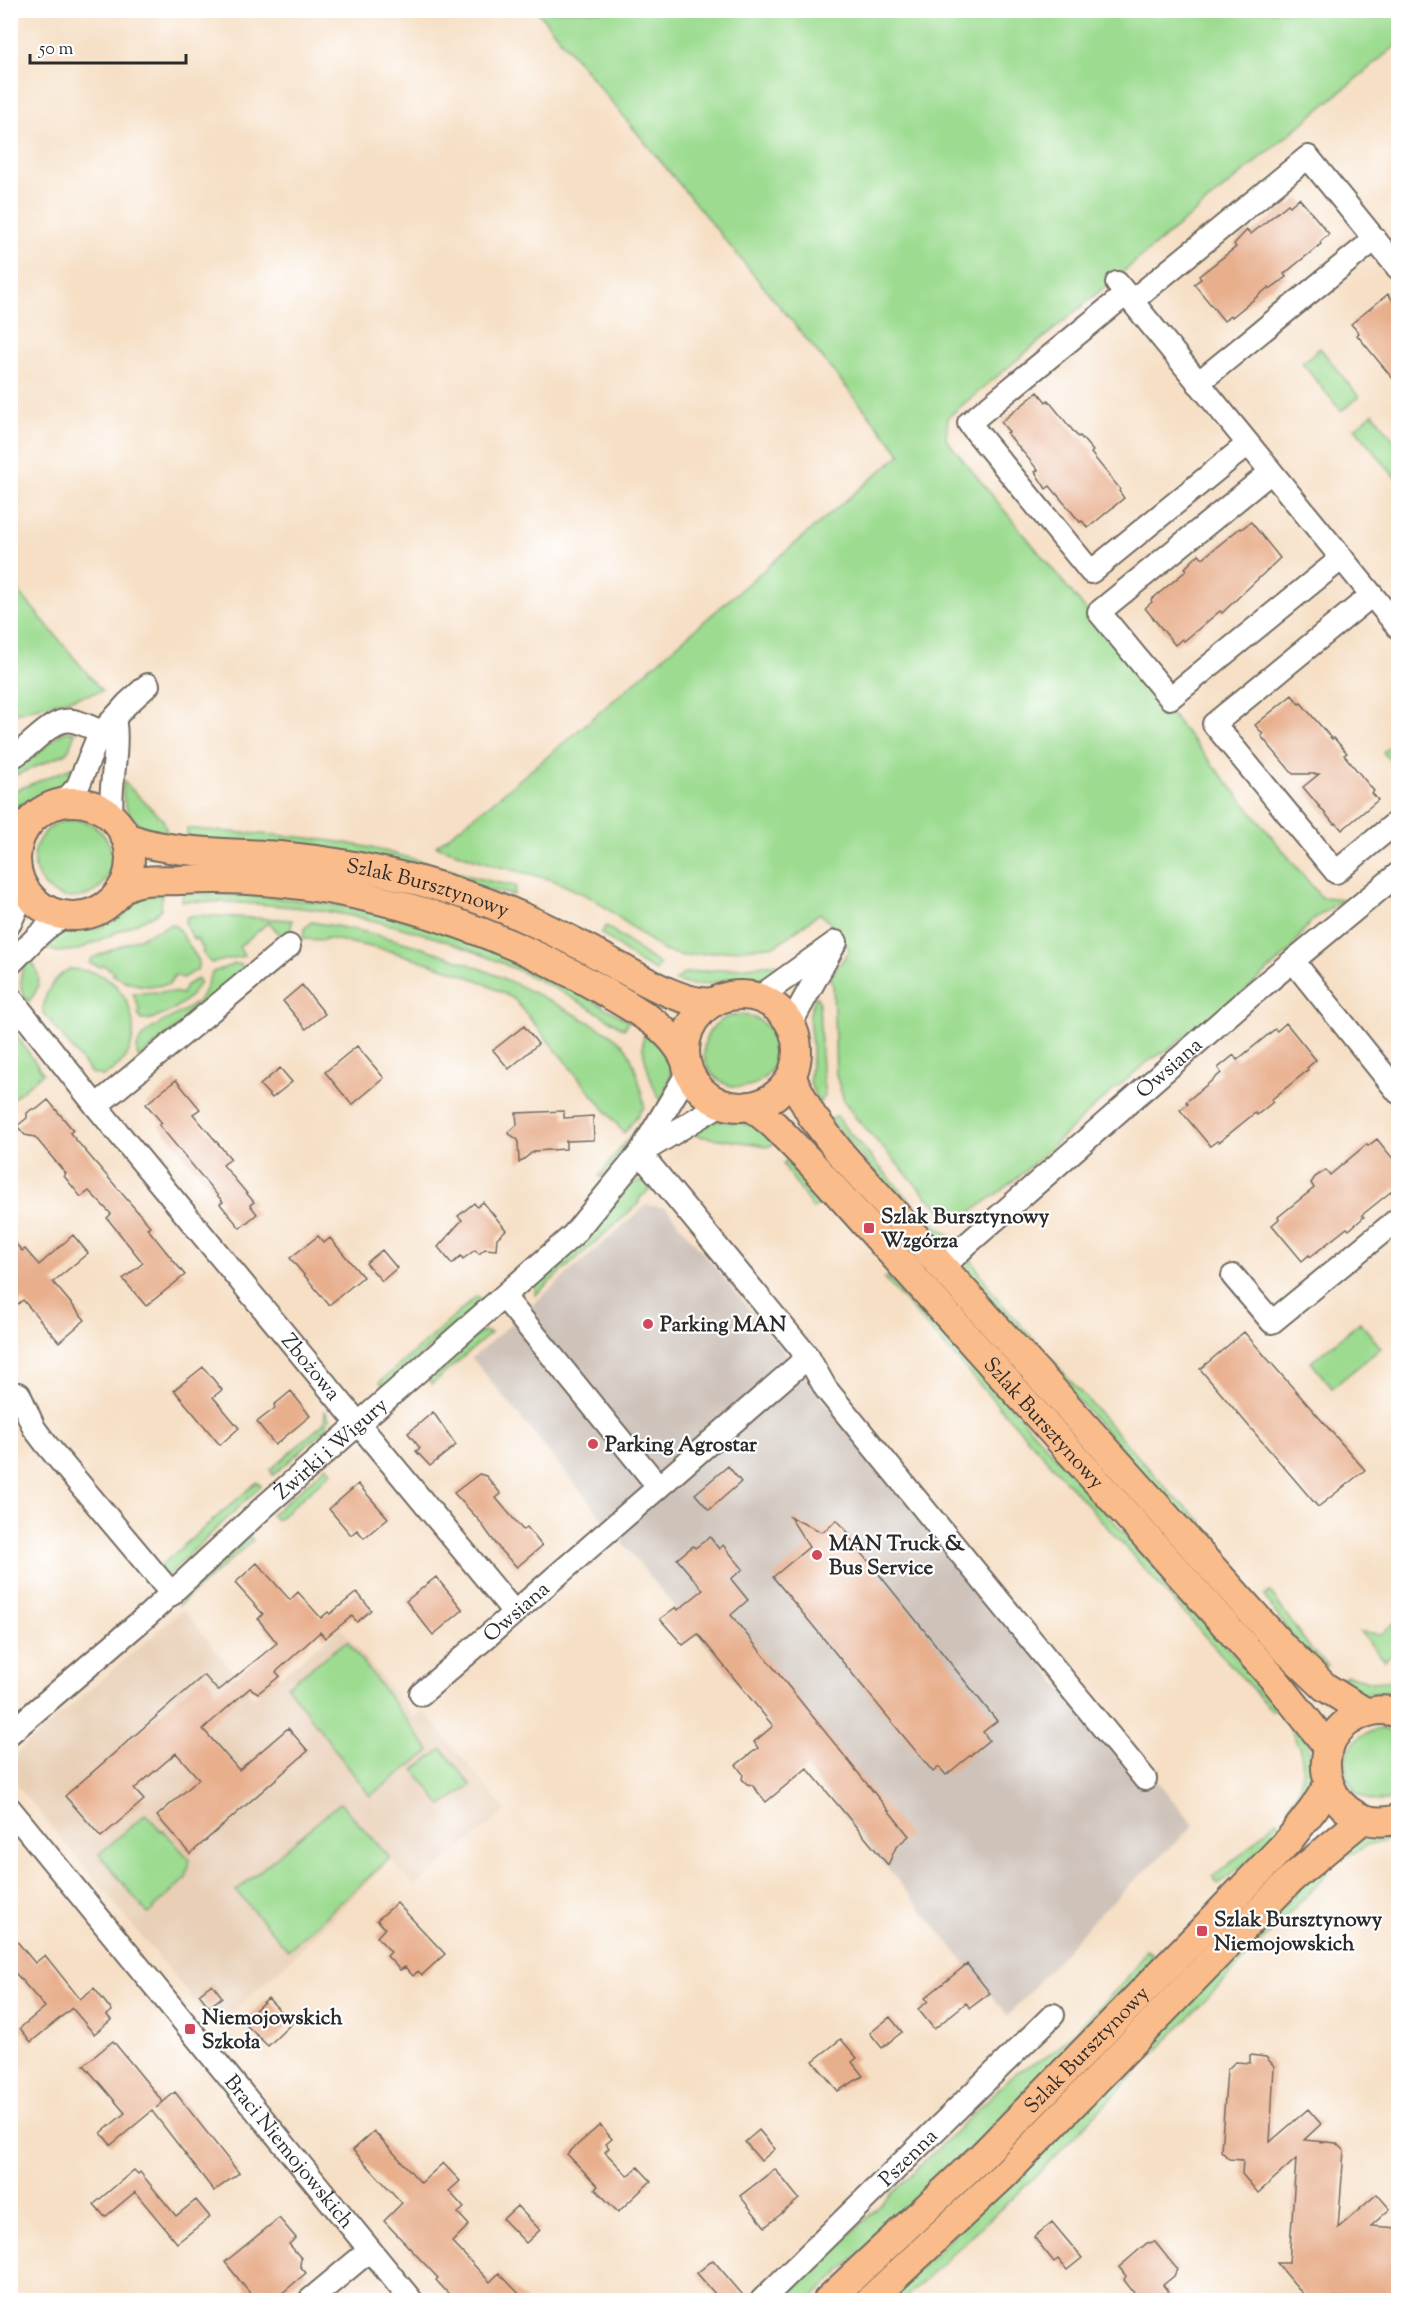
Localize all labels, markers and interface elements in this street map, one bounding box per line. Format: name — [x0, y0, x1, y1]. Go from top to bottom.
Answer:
scale bar — [30, 27, 186, 65]
text: 50 m — [38, 37, 74, 63]
street label: Szlak Bursztynowy — [344, 852, 514, 927]
street label: Owsiana — [1130, 1031, 1210, 1107]
place label: Szlak Bursztynowy Wzgórza — [881, 1203, 1050, 1257]
marker: Szlak Bursztynowy Wzgórza — [862, 1221, 876, 1235]
place label: Parking MAN — [660, 1311, 786, 1341]
marker: Parking MAN — [641, 1317, 655, 1331]
street label: Zbożowa — [273, 1328, 347, 1408]
street label: Szlak Bursztynowy — [975, 1352, 1110, 1497]
street label: Żwirki i Wigury — [269, 1391, 396, 1508]
place label: Parking Agrostar — [605, 1431, 757, 1461]
marker: Parking Agrostar — [586, 1437, 600, 1451]
place label: MAN Truck & Bus Service — [829, 1530, 966, 1584]
marker: MAN Truck & Bus Service — [810, 1548, 824, 1562]
street label: Owsiana — [477, 1575, 557, 1650]
place label: Szlak Bursztynowy Niemojowskich — [1214, 1906, 1383, 1960]
marker: Szlak Bursztynowy Niemojowskich — [1195, 1924, 1209, 1938]
street label: Szlak Bursztynowy — [1018, 1980, 1158, 2121]
place label: Niemojowskich Szkoła — [202, 2004, 343, 2058]
marker: Niemojowskich Szkoła — [183, 2022, 197, 2036]
street label: Braci Niemojowskich — [216, 2069, 360, 2236]
street label: Pszenna — [873, 2123, 946, 2195]

